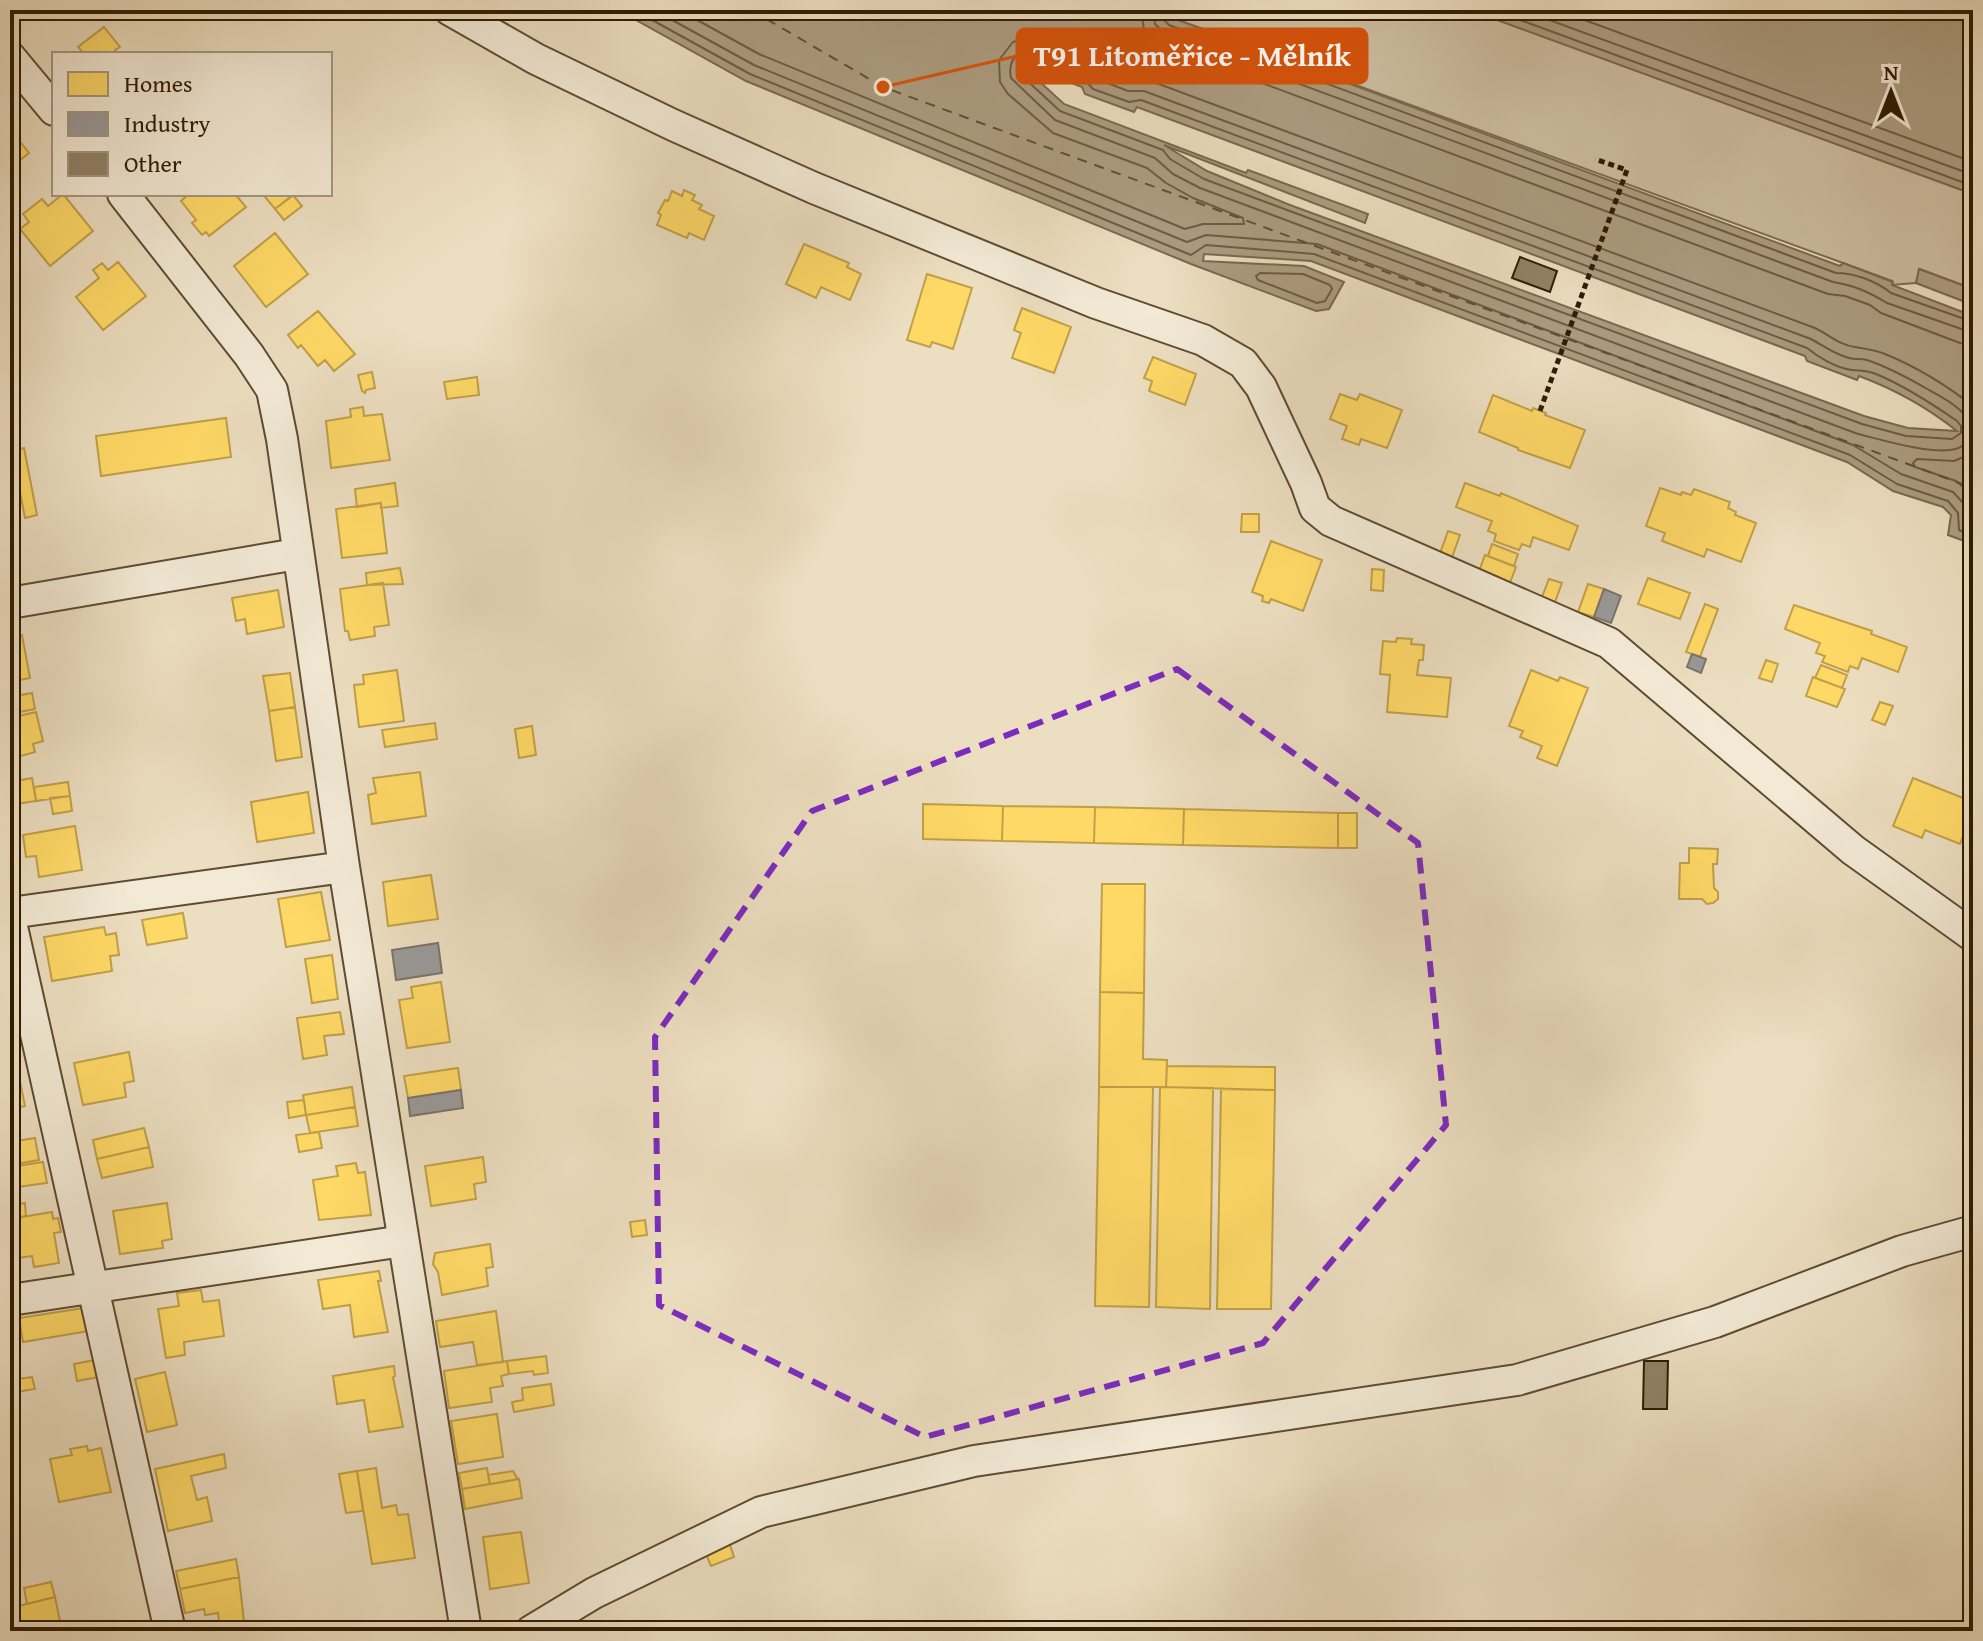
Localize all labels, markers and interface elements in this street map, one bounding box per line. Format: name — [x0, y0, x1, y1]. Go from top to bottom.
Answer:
callout: T91 Litoměřice - Mělník — [1017, 29, 1367, 83]
text: T91 Litoměřice - Mělník — [1033, 33, 1352, 77]
legend — [52, 52, 332, 196]
north arrow — [1851, 52, 1931, 132]
text: N — [1884, 56, 1899, 88]
text: Homes — [124, 66, 193, 101]
text: Industry — [124, 106, 211, 141]
text: Other — [124, 146, 182, 181]

